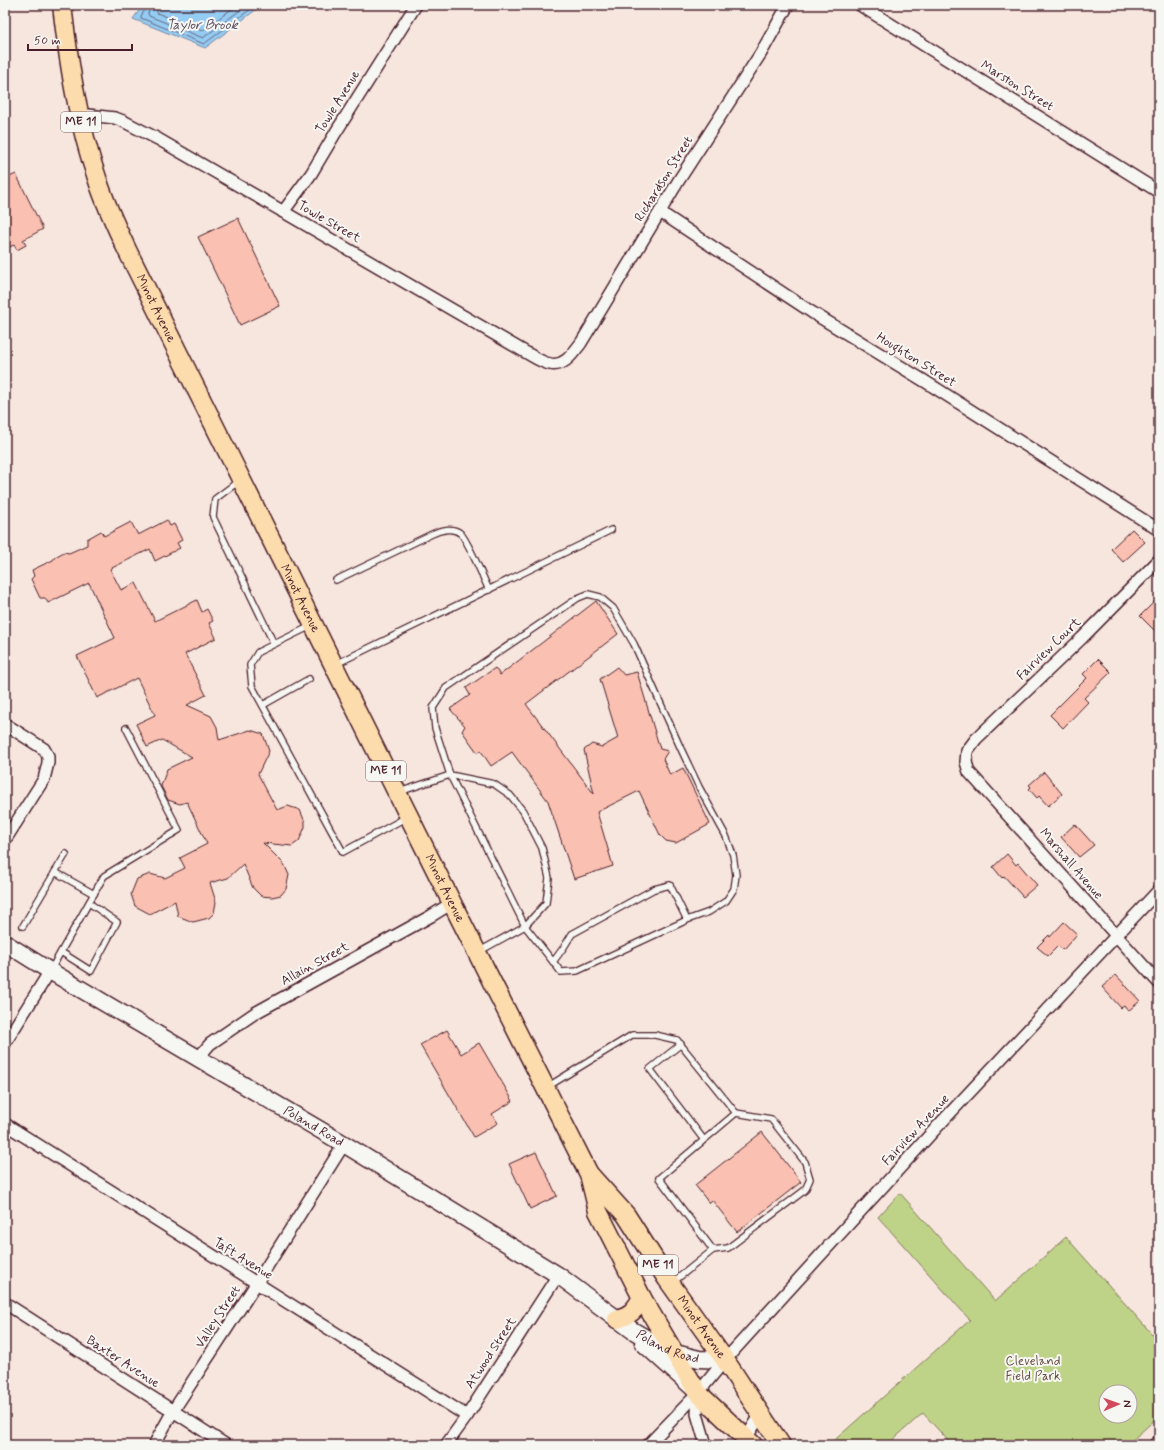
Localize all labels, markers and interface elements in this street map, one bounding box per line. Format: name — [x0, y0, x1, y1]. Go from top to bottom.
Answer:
water label: Taylor Brook — [166, 16, 239, 34]
scale bar — [28, 26, 132, 52]
text: 50 m — [34, 33, 61, 49]
street label: Marston Street — [977, 57, 1057, 115]
street label: Towle Avenue — [312, 67, 364, 137]
road number: ME 11 — [61, 112, 101, 132]
street label: Richardson Street — [631, 133, 697, 225]
street label: Towle Street — [295, 197, 364, 247]
street label: Minot Avenue — [132, 271, 180, 345]
street label: Houghton Street — [872, 329, 959, 393]
street label: Minot Avenue — [276, 561, 324, 635]
street label: Fairview Court — [1013, 614, 1085, 684]
road number: ME 11 — [366, 761, 406, 781]
street label: Marshall Avenue — [1035, 825, 1107, 903]
street label: Minot Avenue — [421, 852, 469, 925]
street label: Allain Street — [278, 938, 352, 990]
street label: Fairview Avenue — [879, 1091, 954, 1169]
street label: Poland Road — [281, 1102, 347, 1150]
street label: Taft Avenue — [210, 1234, 276, 1284]
road number: ME 11 — [638, 1255, 678, 1275]
street label: Valley Street — [192, 1282, 245, 1351]
street label: Minot Avenue — [673, 1292, 730, 1362]
street label: Atwood Street — [462, 1314, 521, 1392]
street label: Poland Road — [633, 1326, 701, 1367]
street label: Baxter Avenue — [83, 1332, 163, 1392]
park label: Cleveland Field Park — [1005, 1353, 1061, 1385]
north arrow — [1098, 1384, 1138, 1424]
text: N — [1120, 1400, 1134, 1408]

